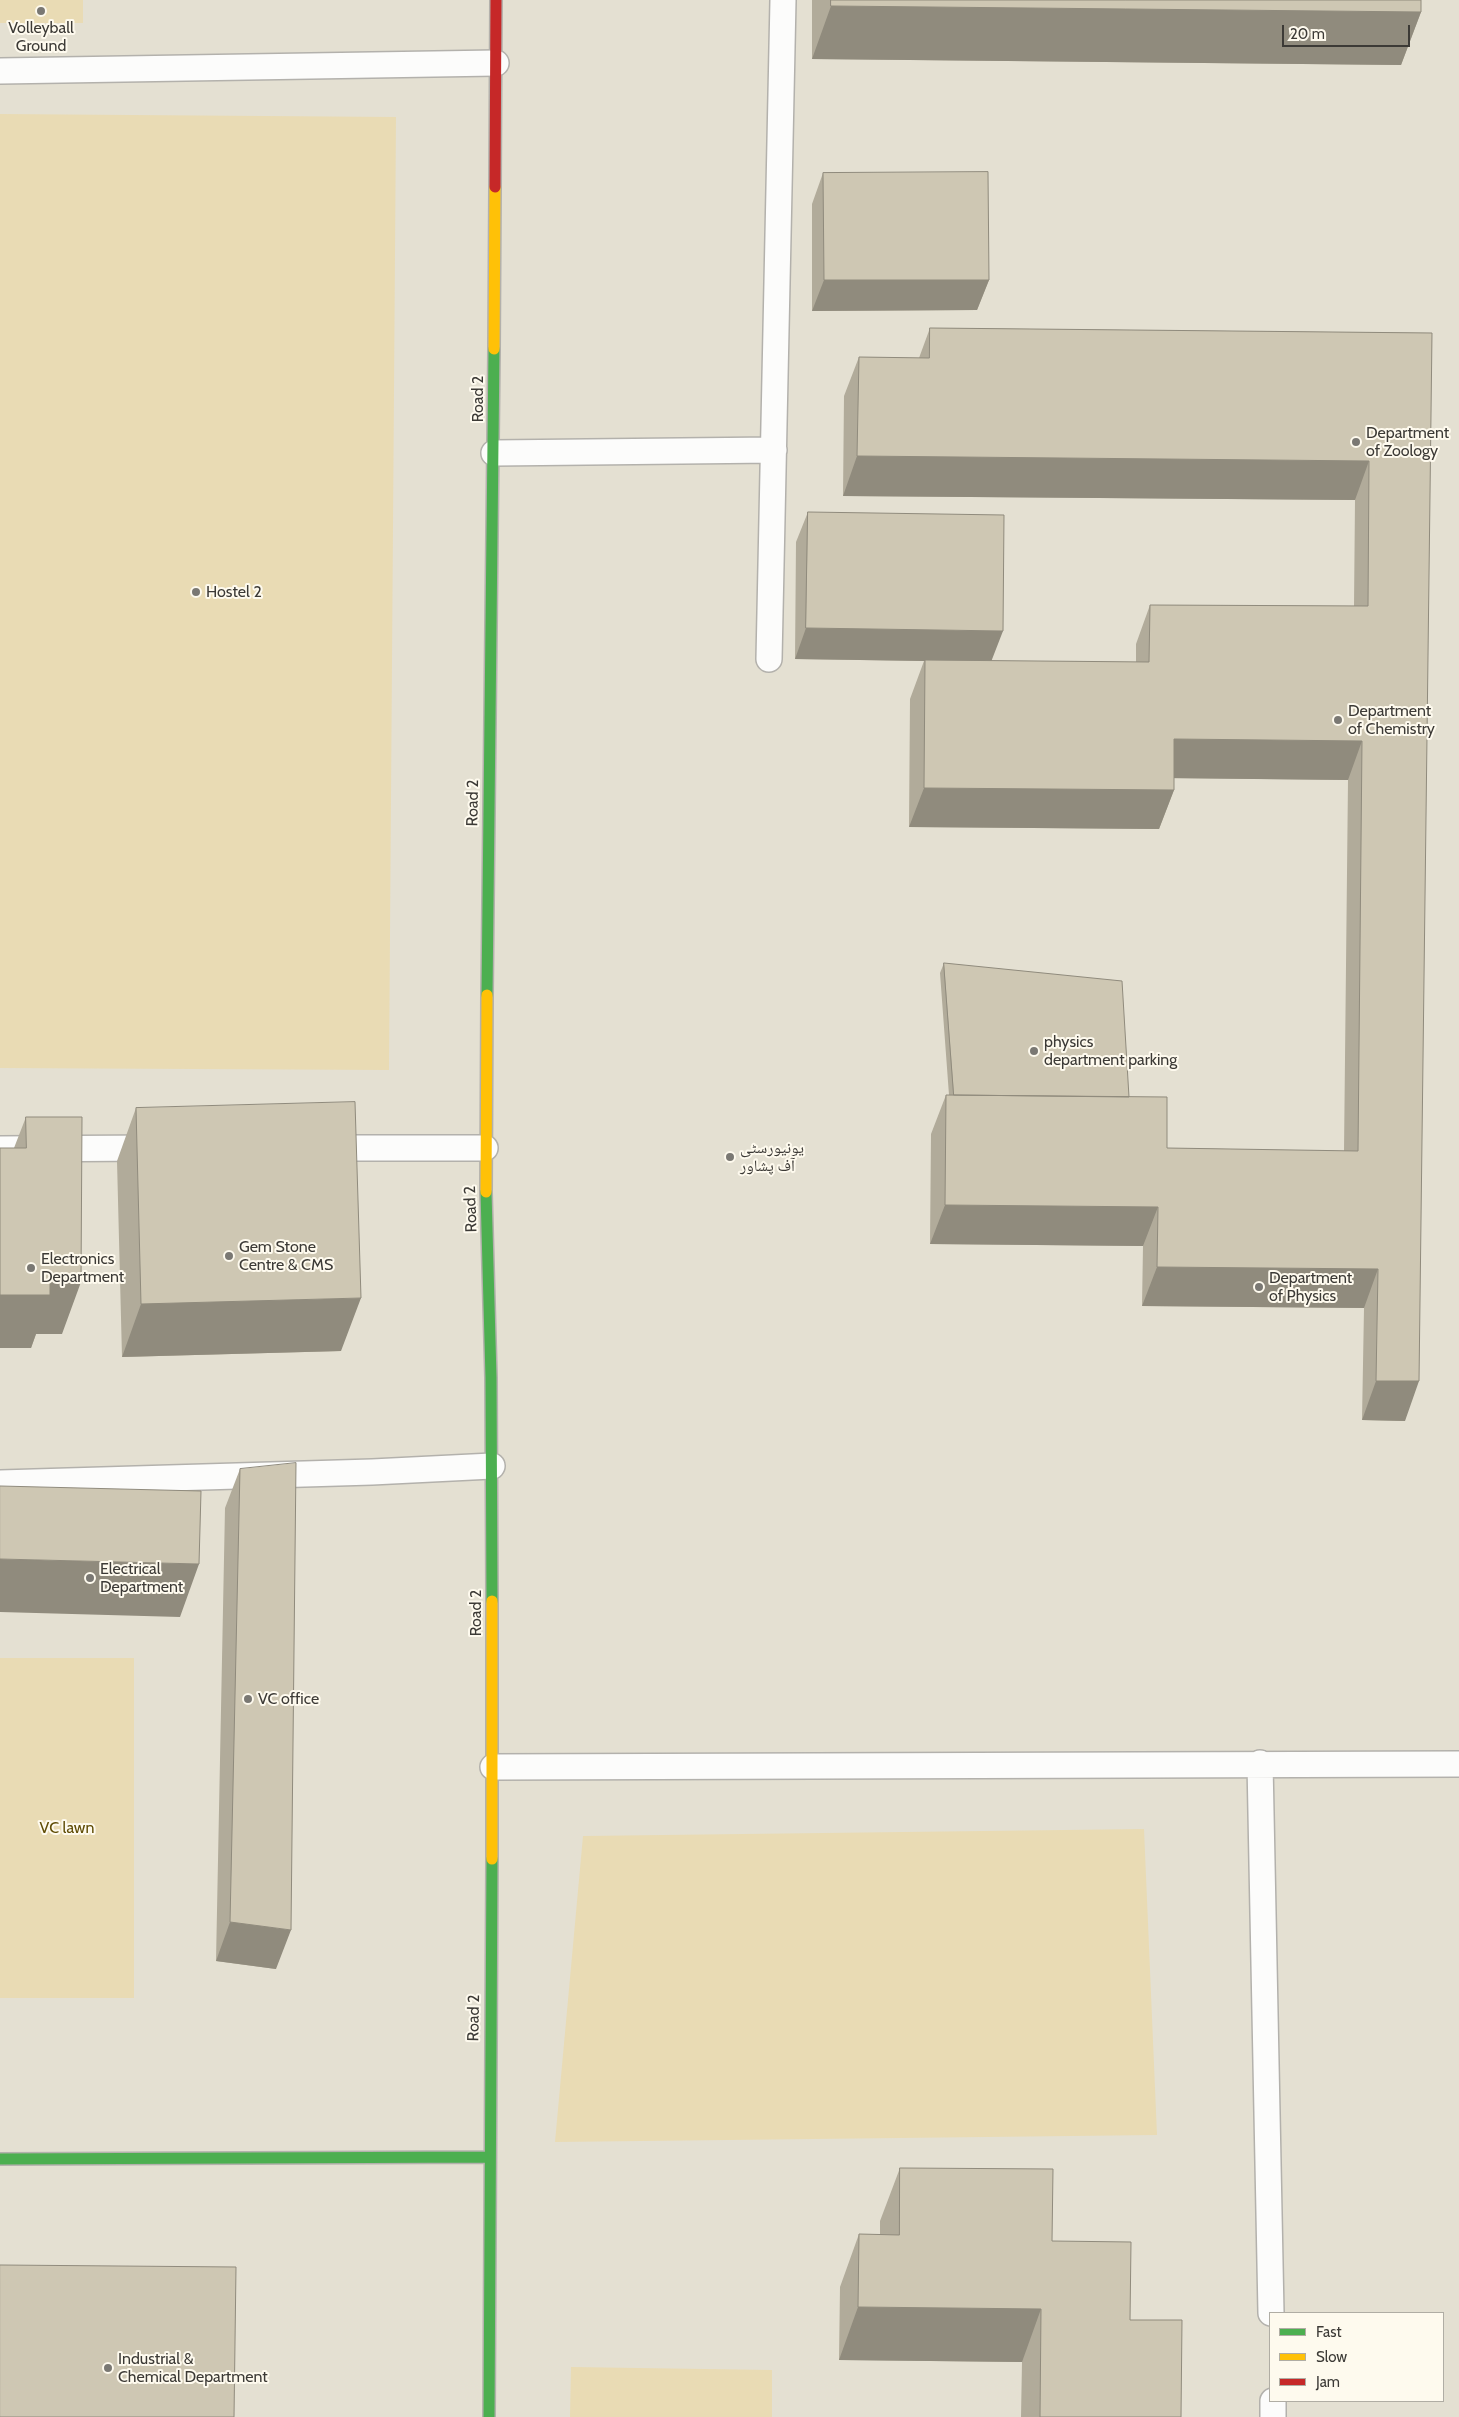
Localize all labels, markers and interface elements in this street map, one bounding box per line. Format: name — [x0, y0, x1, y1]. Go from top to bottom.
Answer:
marker: Volleyball Ground — [35, 5, 47, 17]
scale bar — [1284, 15, 1412, 47]
place label: Volleyball Ground — [8, 18, 74, 56]
text: 20 m — [1290, 25, 1325, 43]
street label: Road 2 — [468, 376, 488, 422]
place label: Department of Zoology — [1366, 423, 1449, 461]
marker: Department of Zoology — [1350, 436, 1362, 448]
place label: Hostel 2 — [206, 582, 262, 602]
marker: Hostel 2 — [190, 586, 202, 598]
place label: Department of Chemistry — [1348, 701, 1435, 739]
marker: Department of Chemistry — [1332, 714, 1344, 726]
street label: Road 2 — [463, 779, 483, 827]
place label: physics department parking — [1044, 1032, 1177, 1070]
marker: physics department parking — [1028, 1045, 1040, 1057]
place label: یونیورسٹی آف پشاور — [740, 1138, 804, 1176]
marker: یونیورسٹی آف پشاور — [724, 1151, 736, 1163]
street label: Road 2 — [461, 1185, 481, 1233]
place label: Gem Stone Centre & CMS — [239, 1237, 333, 1275]
place label: Electronics Department — [41, 1249, 124, 1287]
marker: Gem Stone Centre & CMS — [223, 1250, 235, 1262]
marker: Electronics Department — [25, 1262, 37, 1274]
place label: Department of Physics — [1269, 1268, 1352, 1306]
marker: Department of Physics — [1253, 1281, 1265, 1293]
place label: Electrical Department — [100, 1559, 183, 1597]
marker: Electrical Department — [84, 1572, 96, 1584]
street label: Road 2 — [466, 1590, 486, 1636]
place label: VC office — [258, 1689, 319, 1709]
marker: VC office — [242, 1693, 254, 1705]
park label: VC lawn — [40, 1818, 94, 1838]
street label: Road 2 — [464, 1994, 484, 2042]
legend — [1269, 2312, 1444, 2402]
text: Fast — [1316, 2323, 1341, 2341]
text: Slow — [1316, 2348, 1347, 2366]
place label: Industrial & Chemical Department — [118, 2349, 268, 2387]
marker: Industrial & Chemical Department — [102, 2362, 114, 2374]
text: Jam — [1316, 2373, 1340, 2391]

